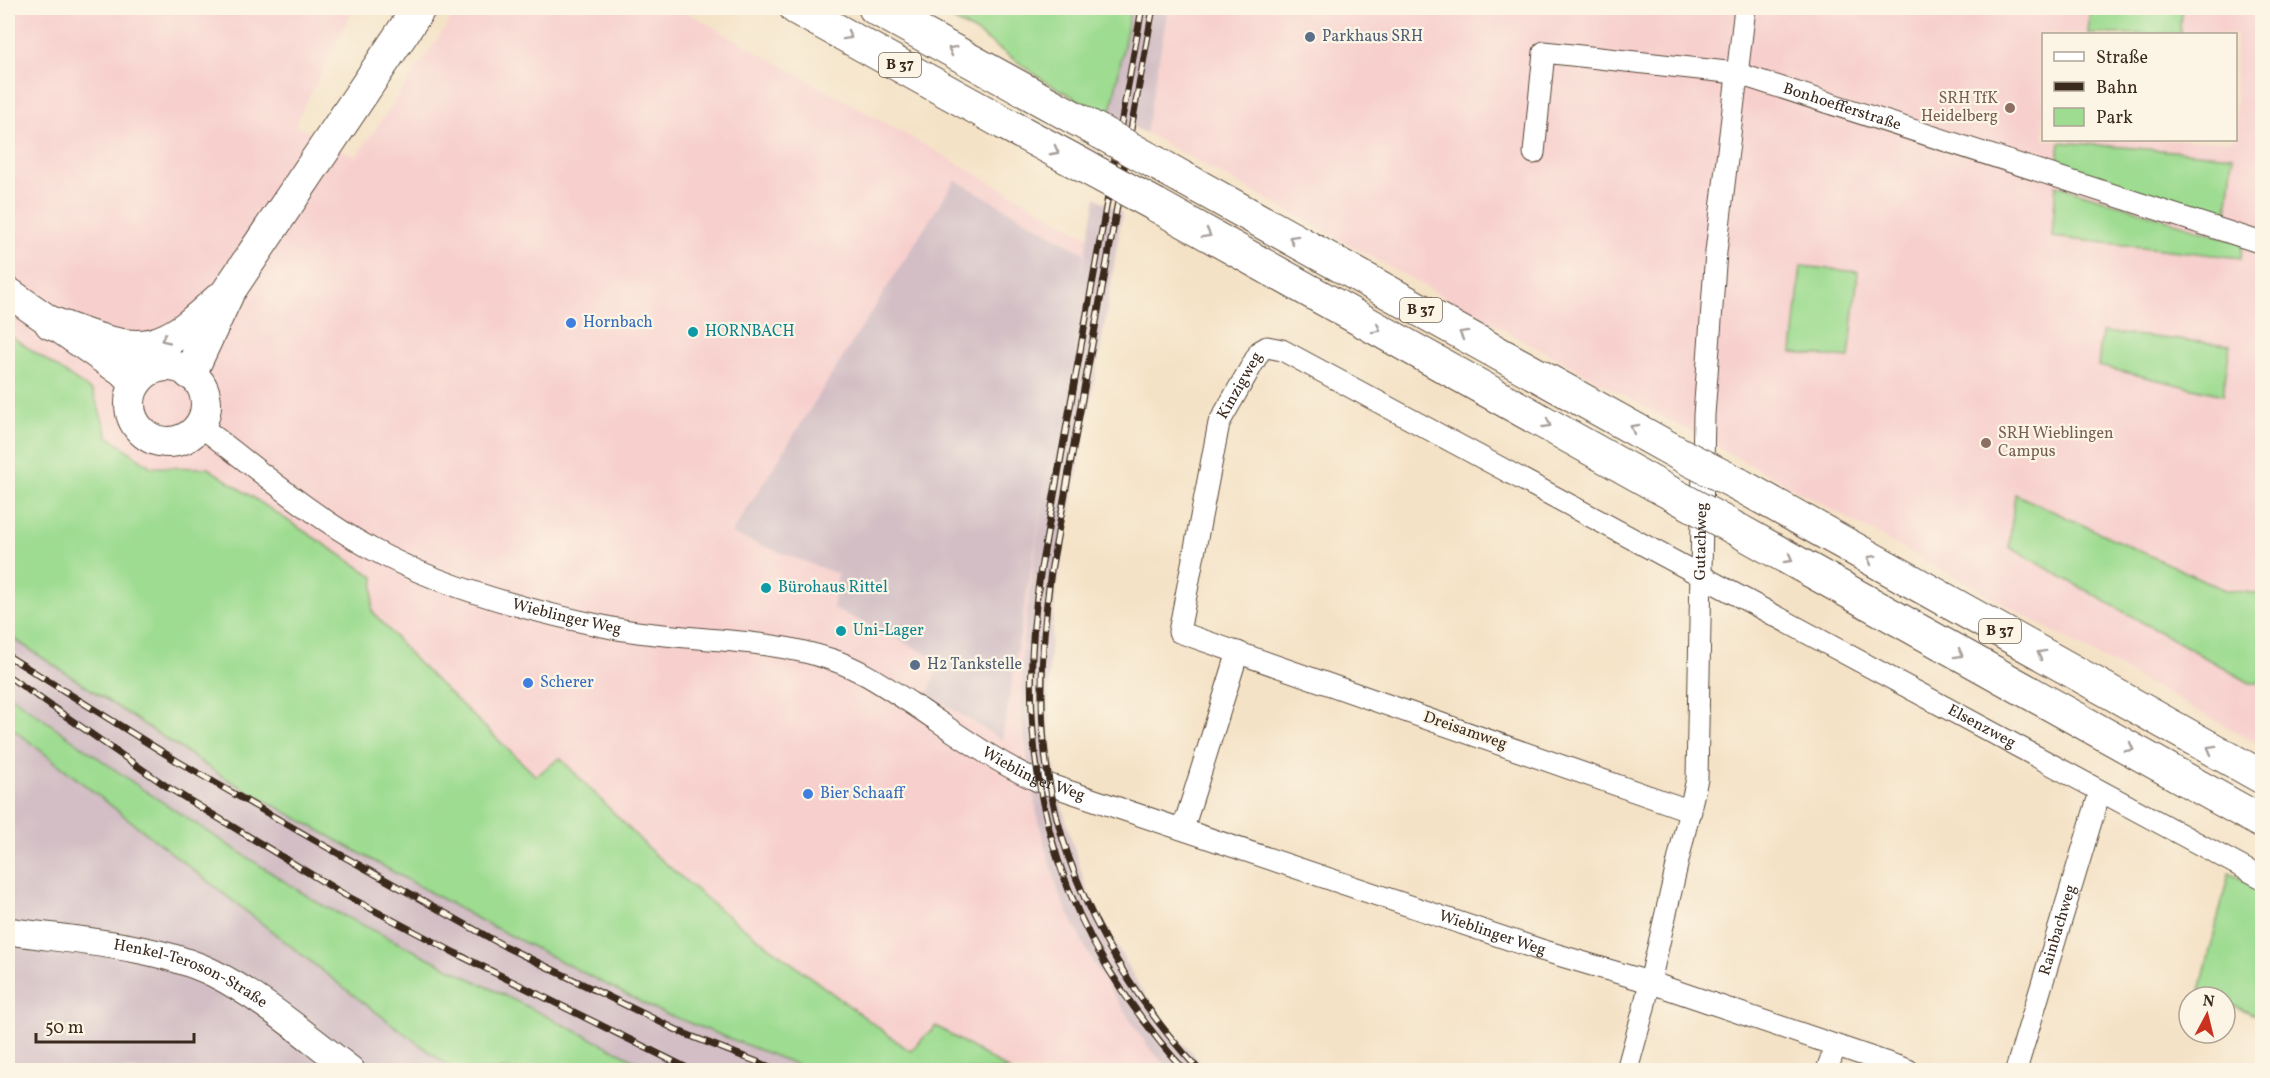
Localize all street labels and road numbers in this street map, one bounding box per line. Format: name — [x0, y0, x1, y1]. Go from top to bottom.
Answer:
road number: B 37 — [879, 53, 921, 77]
street label: Bonhoefferstraße — [1780, 78, 1904, 137]
road number: B 37 — [1400, 298, 1442, 322]
street label: Kinzigweg — [1212, 348, 1268, 424]
street label: Gutachweg — [1690, 502, 1713, 581]
street label: Wieblinger Weg — [509, 594, 623, 640]
road number: B 37 — [1979, 619, 2021, 643]
street label: Elsenzweg — [1944, 700, 2020, 754]
street label: Dreisamweg — [1420, 706, 1510, 756]
street label: Wieblinger Weg — [977, 742, 1088, 807]
street label: Rainbachweg — [2034, 882, 2082, 978]
street label: Wieblinger Weg — [1436, 905, 1548, 962]
street label: Henkel-Teroson-Straße — [112, 934, 271, 1014]

